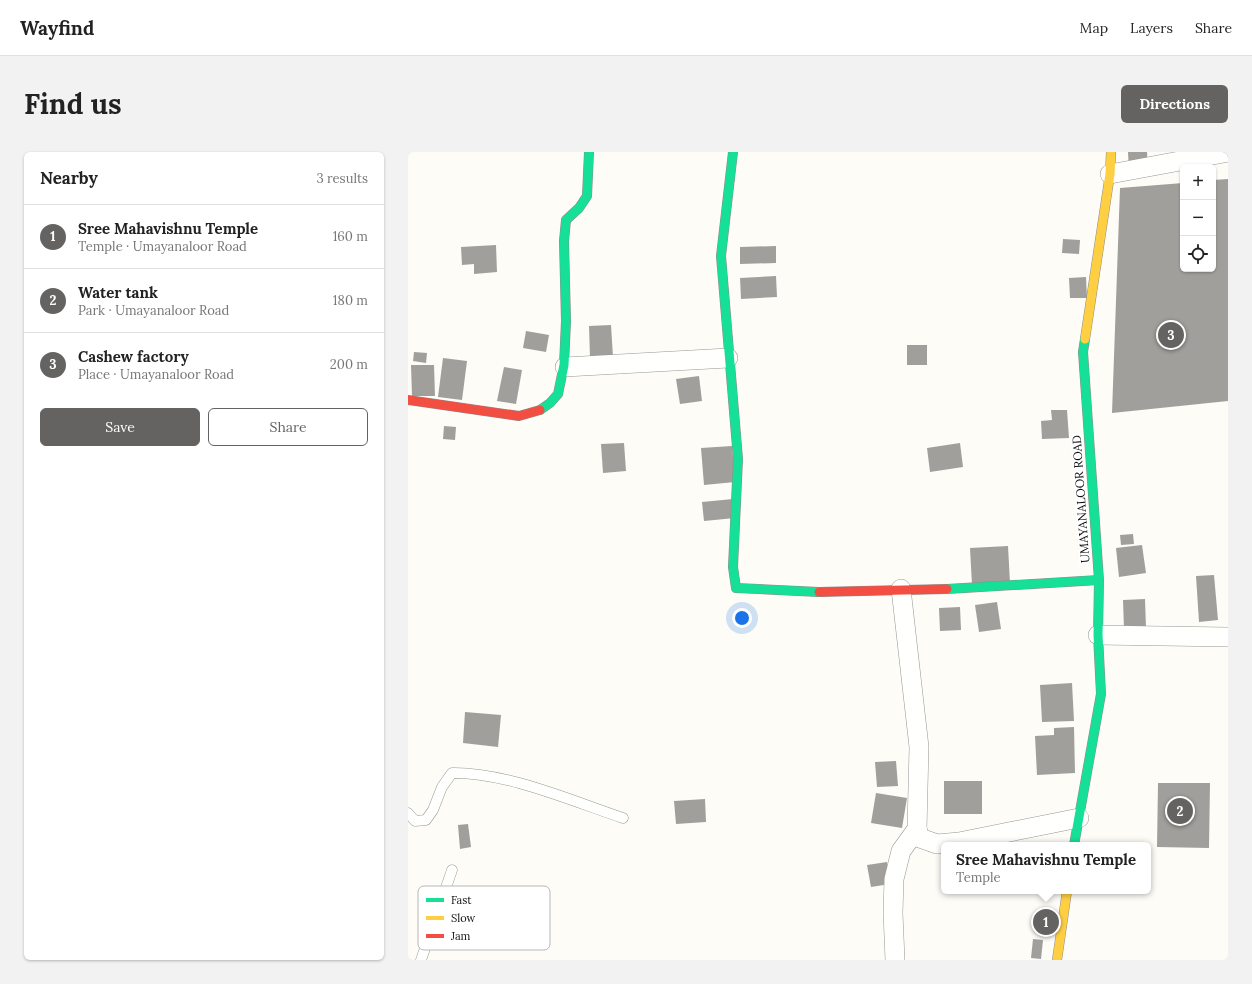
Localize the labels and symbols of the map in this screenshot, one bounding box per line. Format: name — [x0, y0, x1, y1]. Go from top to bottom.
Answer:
pin: 3 — [1158, 320, 1184, 350]
street label: UMAYANALOOR ROAD — [1069, 435, 1092, 564]
your location — [732, 608, 752, 628]
pin: 2 — [1167, 796, 1193, 826]
legend — [418, 886, 550, 950]
text: Fast — [451, 893, 472, 907]
pin: 1 — [1033, 907, 1059, 937]
text: Slow — [451, 911, 476, 925]
text: Jam — [450, 929, 471, 943]

